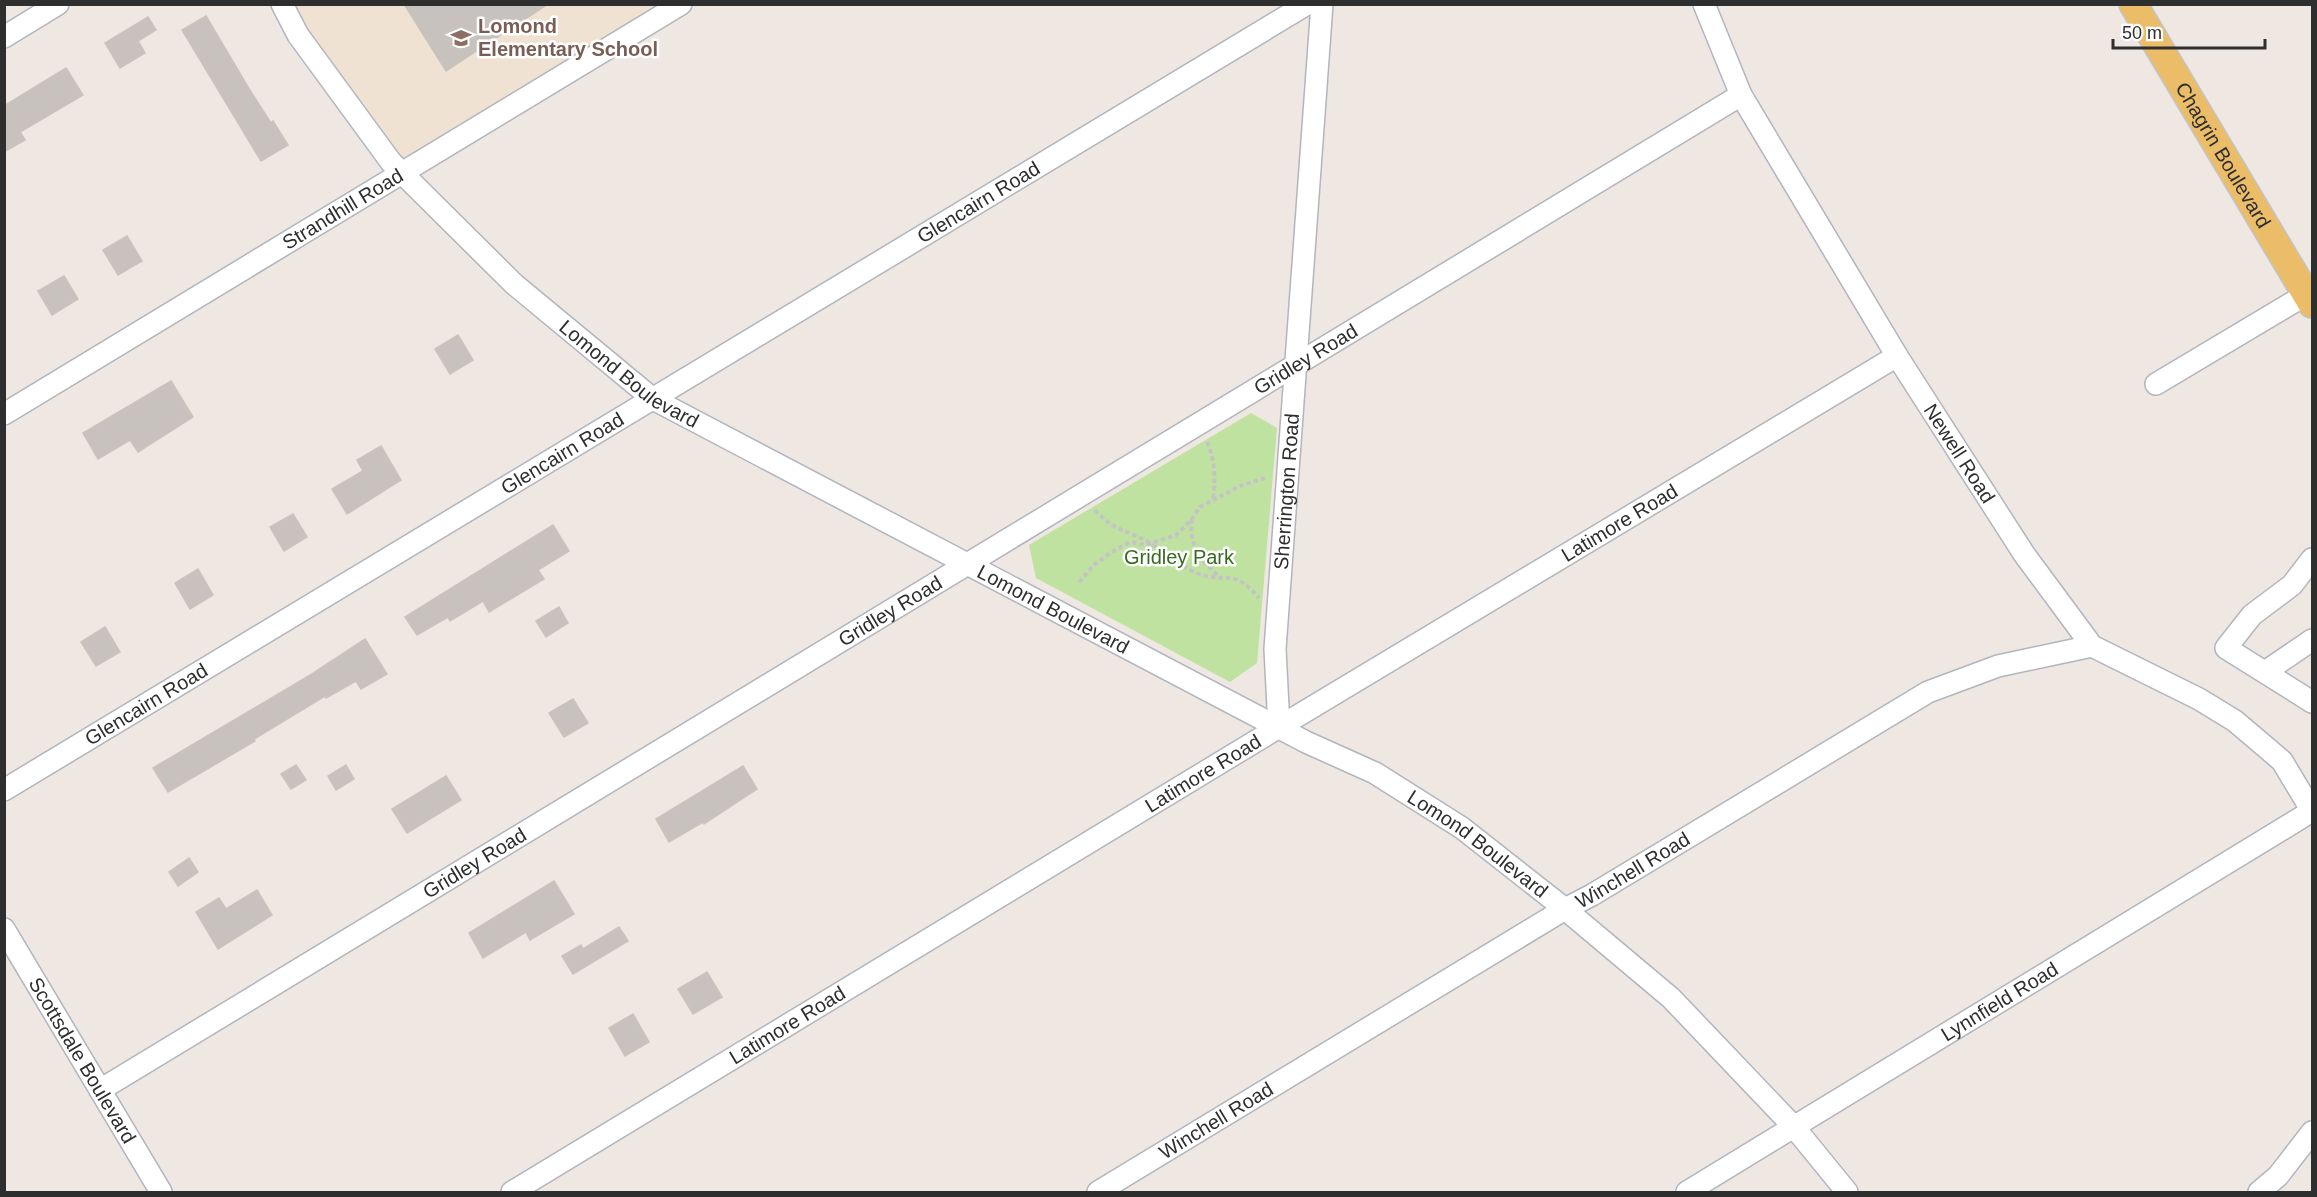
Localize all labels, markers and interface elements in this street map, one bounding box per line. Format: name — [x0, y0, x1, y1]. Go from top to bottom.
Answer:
scale bar — [2113, 12, 2264, 50]
place label: Lomond Elementary School — [478, 15, 658, 60]
text: 50 m — [2122, 23, 2162, 43]
school or university icon: Lomond Elementary School — [449, 26, 473, 50]
street label: Chagrin Boulevard — [2171, 78, 2275, 232]
street label: Glencairn Road — [913, 157, 1044, 248]
street label: Strandhill Road — [279, 164, 407, 254]
street label: Lomond Boulevard — [555, 315, 702, 432]
street label: Gridley Road — [1250, 319, 1361, 399]
street label: Newell Road — [1920, 400, 1999, 507]
street label: Glencairn Road — [497, 408, 627, 499]
street label: Sherrington Road — [1270, 413, 1303, 571]
street label: Latimore Road — [1558, 479, 1681, 566]
park label: Gridley Park — [1124, 546, 1235, 568]
street label: Lomond Boulevard — [974, 560, 1133, 658]
street label: Gridley Road — [834, 571, 946, 651]
street label: Glencairn Road — [81, 659, 211, 750]
street label: Latimore Road — [1141, 730, 1265, 817]
street label: Lomond Boulevard — [1404, 786, 1552, 902]
street label: Gridley Road — [419, 823, 530, 903]
street label: Winchell Road — [1572, 828, 1694, 913]
street label: Lynnfield Road — [1937, 958, 2062, 1045]
street label: Scottsdale Boulevard — [25, 974, 140, 1147]
street label: Latimore Road — [726, 982, 849, 1069]
street label: Winchell Road — [1155, 1078, 1277, 1163]

